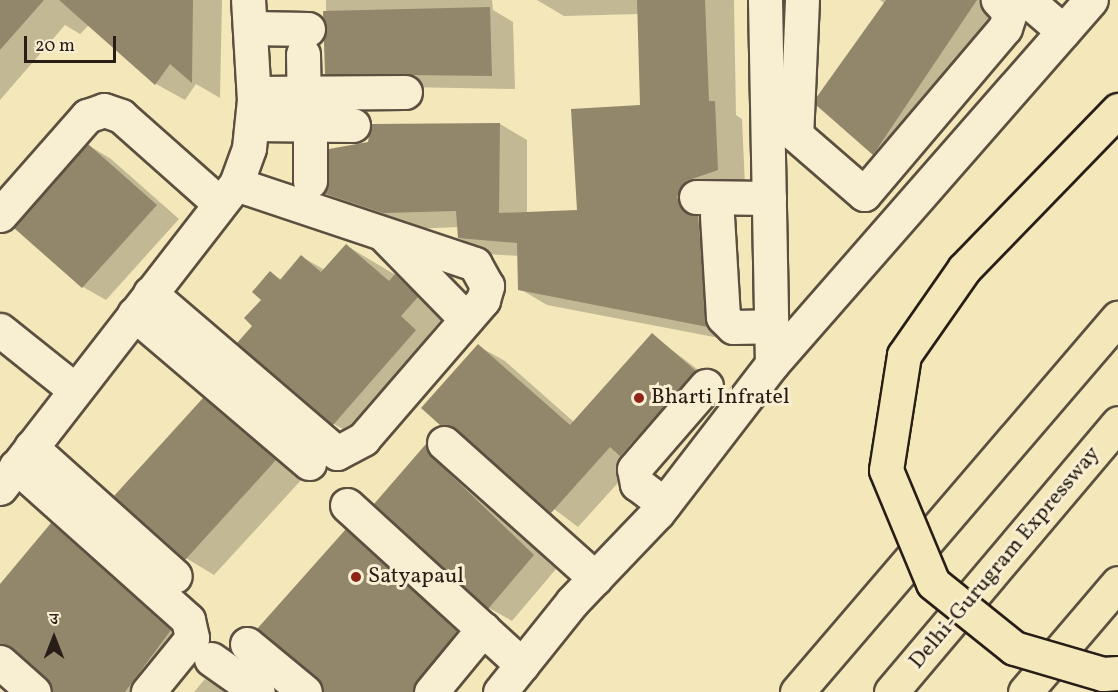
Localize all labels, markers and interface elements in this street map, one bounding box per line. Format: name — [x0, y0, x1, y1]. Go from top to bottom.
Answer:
scale bar — [27, 24, 118, 62]
text: 20 m — [35, 34, 75, 59]
place label: Bharti Infratel — [651, 385, 790, 411]
marker: Bharti Infratel — [632, 391, 646, 405]
street label: Delhi-Gurugram Expressway — [904, 441, 1106, 675]
place label: Satyapaul — [368, 564, 464, 590]
marker: Satyapaul — [349, 570, 363, 584]
north arrow — [24, 608, 84, 668]
text: उ — [50, 609, 58, 631]

